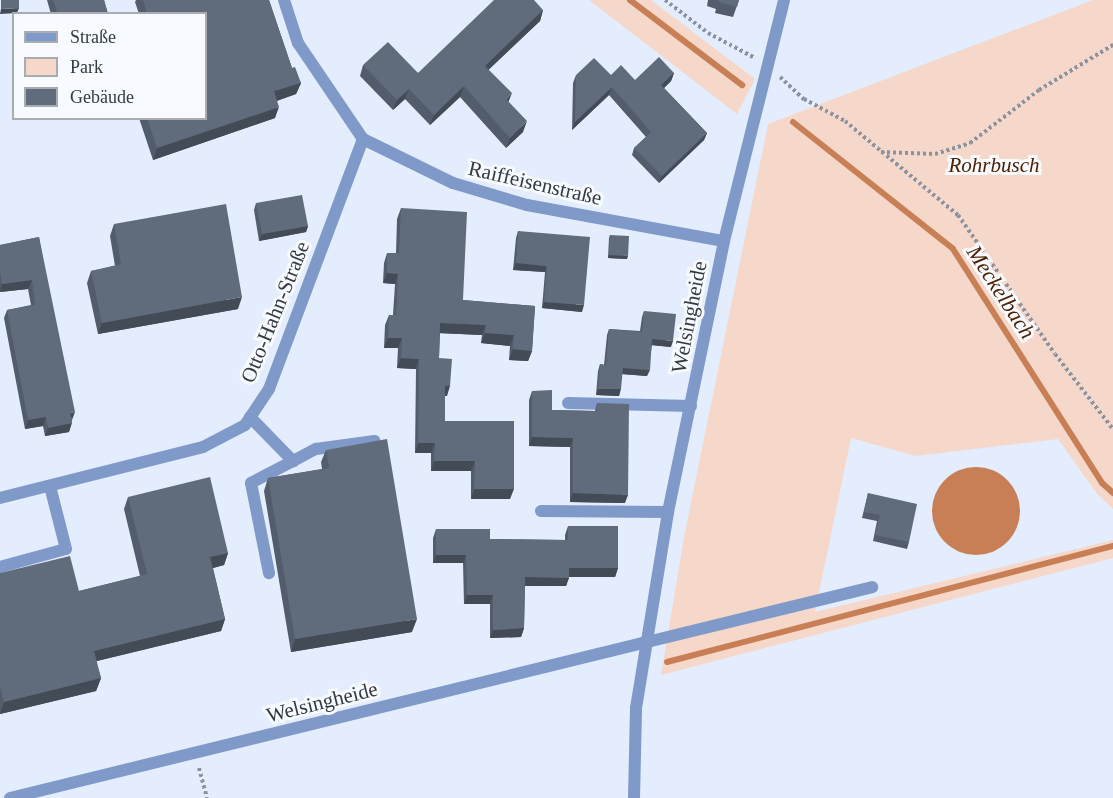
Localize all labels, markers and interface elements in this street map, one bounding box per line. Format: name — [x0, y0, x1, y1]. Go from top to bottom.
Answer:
legend — [12, 12, 207, 120]
text: Straße — [70, 27, 116, 47]
text: Park — [70, 57, 103, 77]
text: Gebäude — [70, 87, 134, 107]
park label: Rohrbusch — [949, 152, 1039, 178]
street label: Raiffeisenstraße — [466, 155, 604, 211]
street label: Otto-Hahn-Straße — [235, 238, 315, 386]
water label: Meckelbach — [961, 240, 1041, 344]
street label: Welsingheide — [666, 259, 712, 375]
street label: Welsingheide — [264, 676, 380, 728]

